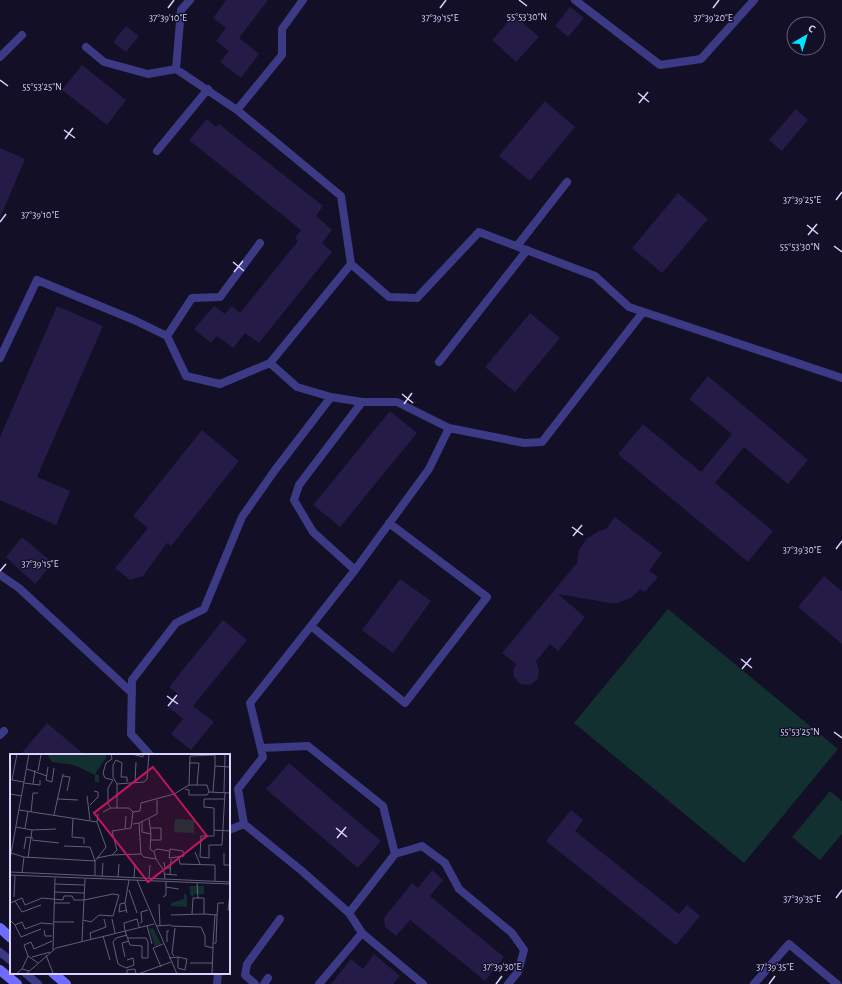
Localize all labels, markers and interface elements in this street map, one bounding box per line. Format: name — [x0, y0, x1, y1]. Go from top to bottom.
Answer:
text: 55°53'30"N — [507, 12, 547, 22]
text: 37°39'10"E — [149, 13, 187, 23]
text: 37°39'15"E — [422, 13, 459, 23]
text: 37°39'20"E — [693, 13, 733, 23]
north arrow — [786, 16, 826, 56]
text: С — [806, 22, 818, 35]
text: 55°53'25"N — [22, 82, 62, 92]
text: 37°39'25"E — [783, 195, 821, 205]
text: 37°39'10"E — [21, 210, 59, 220]
text: 55°53'30"N — [780, 242, 820, 252]
text: 37°39'30"E — [783, 545, 822, 555]
text: 37°39'15"E — [22, 559, 59, 569]
text: 55°53'25"N — [780, 727, 820, 737]
inset map — [10, 754, 230, 974]
text: 37°39'35"E — [783, 894, 821, 904]
text: 37°39'30"E — [483, 962, 522, 972]
text: 37°39'35"E — [756, 962, 794, 972]

